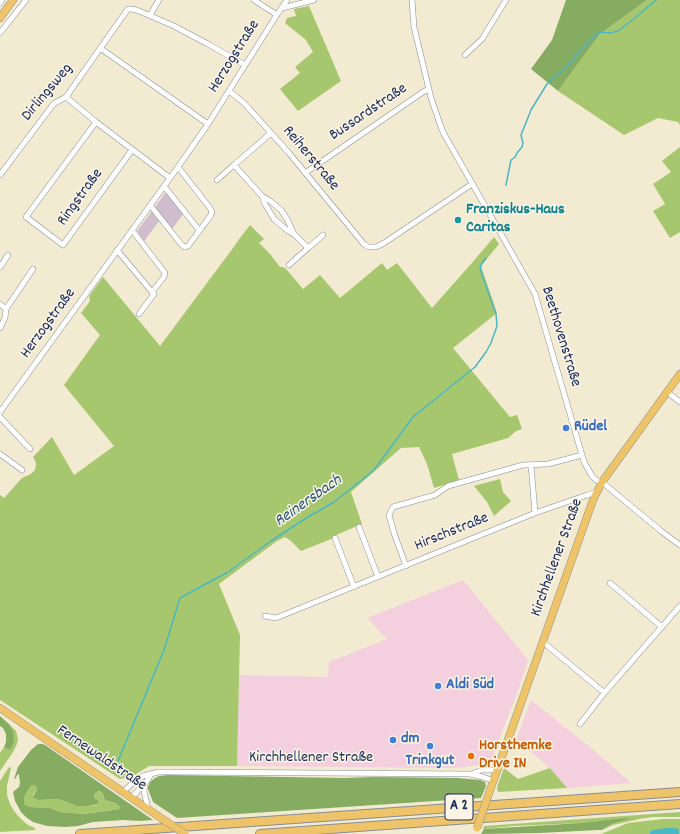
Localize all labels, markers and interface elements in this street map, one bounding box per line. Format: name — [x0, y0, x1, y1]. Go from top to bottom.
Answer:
street label: Herzogstraße — [205, 17, 265, 97]
street label: Dirlingsweg — [18, 60, 78, 126]
street label: Bussardstraße — [326, 80, 412, 146]
street label: Reiherstraße — [277, 123, 343, 195]
street label: Ringstraße — [54, 166, 108, 230]
place label: Franziskus-Haus Caritas — [466, 201, 565, 239]
marker: Franziskus-Haus Caritas — [453, 215, 463, 225]
street label: Herzogstraße — [17, 285, 81, 363]
street label: Beethovenstraße — [536, 285, 584, 389]
place label: Rüdel — [574, 418, 607, 438]
marker: Rüdel — [561, 423, 571, 433]
water label: Reinersbach — [271, 471, 347, 533]
street label: Kirchhellener Straße — [528, 496, 588, 620]
street label: Hirschstraße — [412, 509, 492, 557]
place label: Aldi Süd — [446, 676, 494, 696]
marker: Aldi Süd — [433, 681, 443, 691]
street label: Fernewaldstraße — [52, 722, 150, 796]
place label: dm — [401, 730, 419, 750]
marker: dm — [388, 735, 398, 745]
place label: Horsthemke Drive IN — [479, 737, 552, 775]
marker: Trinkgut — [425, 741, 435, 751]
street label: Kirchhellener Straße — [249, 749, 373, 769]
marker: Horsthemke Drive IN — [466, 751, 476, 761]
place label: Trinkgut — [405, 752, 455, 772]
road number: A 2 — [445, 794, 473, 820]

